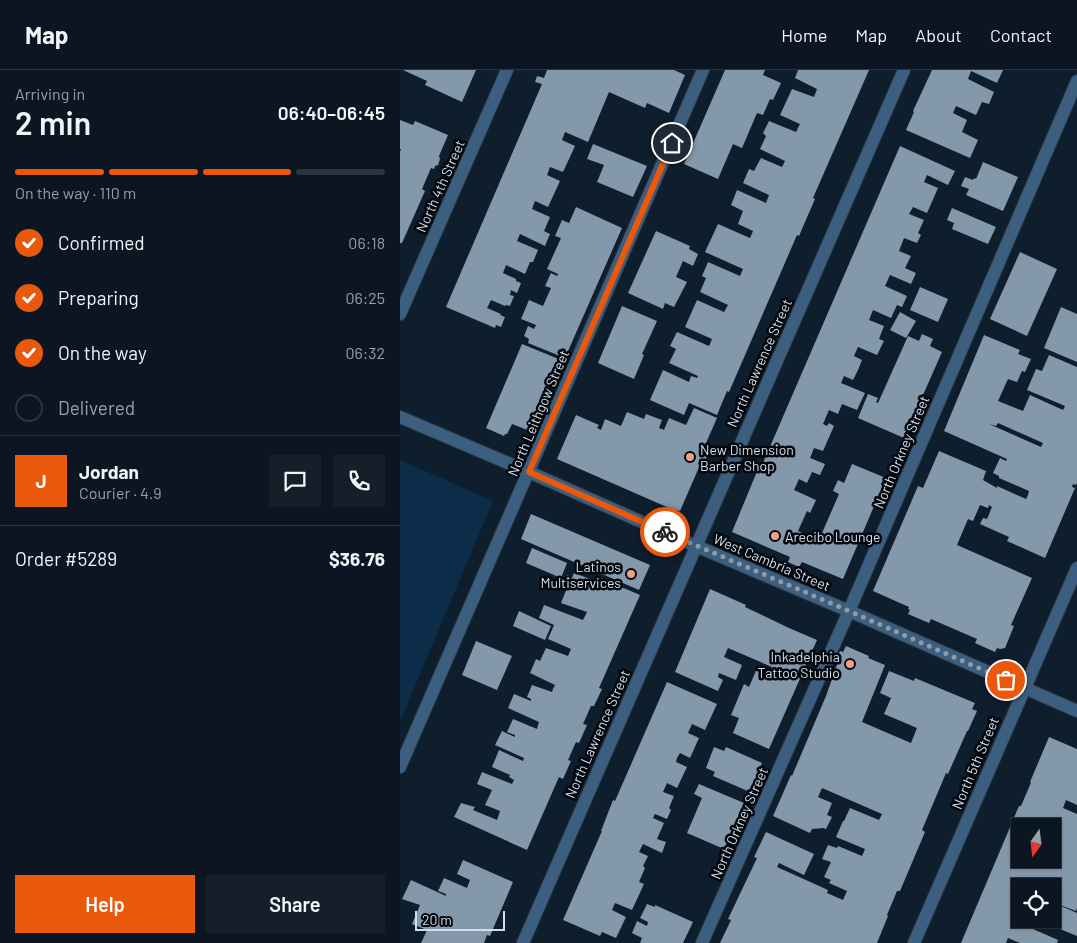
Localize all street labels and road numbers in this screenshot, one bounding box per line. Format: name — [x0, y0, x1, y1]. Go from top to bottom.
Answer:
street label: North 4th Street — [412, 137, 468, 235]
street label: North Lawrence Street — [723, 296, 795, 430]
street label: North Leithgow Street — [504, 347, 572, 479]
street label: North Orkney Street — [870, 393, 932, 511]
street label: West Cambria Street — [711, 530, 833, 594]
street label: North Lawrence Street — [561, 667, 633, 801]
street label: North 5th Street — [948, 714, 1002, 812]
street label: North Orkney Street — [707, 764, 771, 882]

